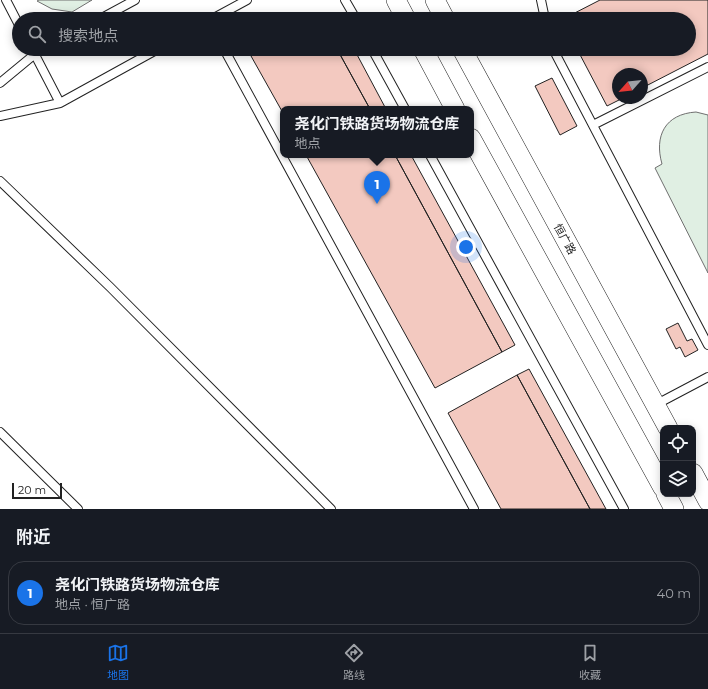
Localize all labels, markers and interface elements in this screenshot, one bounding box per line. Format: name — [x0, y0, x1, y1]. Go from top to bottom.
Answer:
search box — [12, 12, 696, 56]
icon: search — [26, 23, 48, 45]
text: 搜索地点 — [58, 26, 118, 45]
north arrow — [612, 68, 648, 104]
popup — [280, 106, 474, 158]
text: 尧化门铁路货场物流仓库 — [294, 114, 460, 133]
text: 地点 — [294, 135, 321, 151]
pin: 1 — [364, 171, 390, 204]
street label: 恒广路 — [551, 221, 579, 257]
your location — [456, 237, 476, 257]
map controls — [660, 425, 696, 497]
button: locate — [660, 425, 696, 461]
button: layers — [660, 461, 696, 497]
scale bar — [12, 481, 62, 500]
text: 20 m — [18, 483, 46, 497]
text: 附近 — [16, 527, 50, 547]
text: 尧化门铁路货场物流仓库 — [55, 575, 220, 594]
text: 1 — [27, 585, 33, 601]
text: 40 m — [657, 585, 691, 601]
text: 地点 · 恒广路 — [55, 596, 130, 612]
tab: 地图 — [107, 642, 129, 682]
tab: 路线 — [343, 642, 365, 682]
tab: 收藏 — [579, 642, 601, 682]

